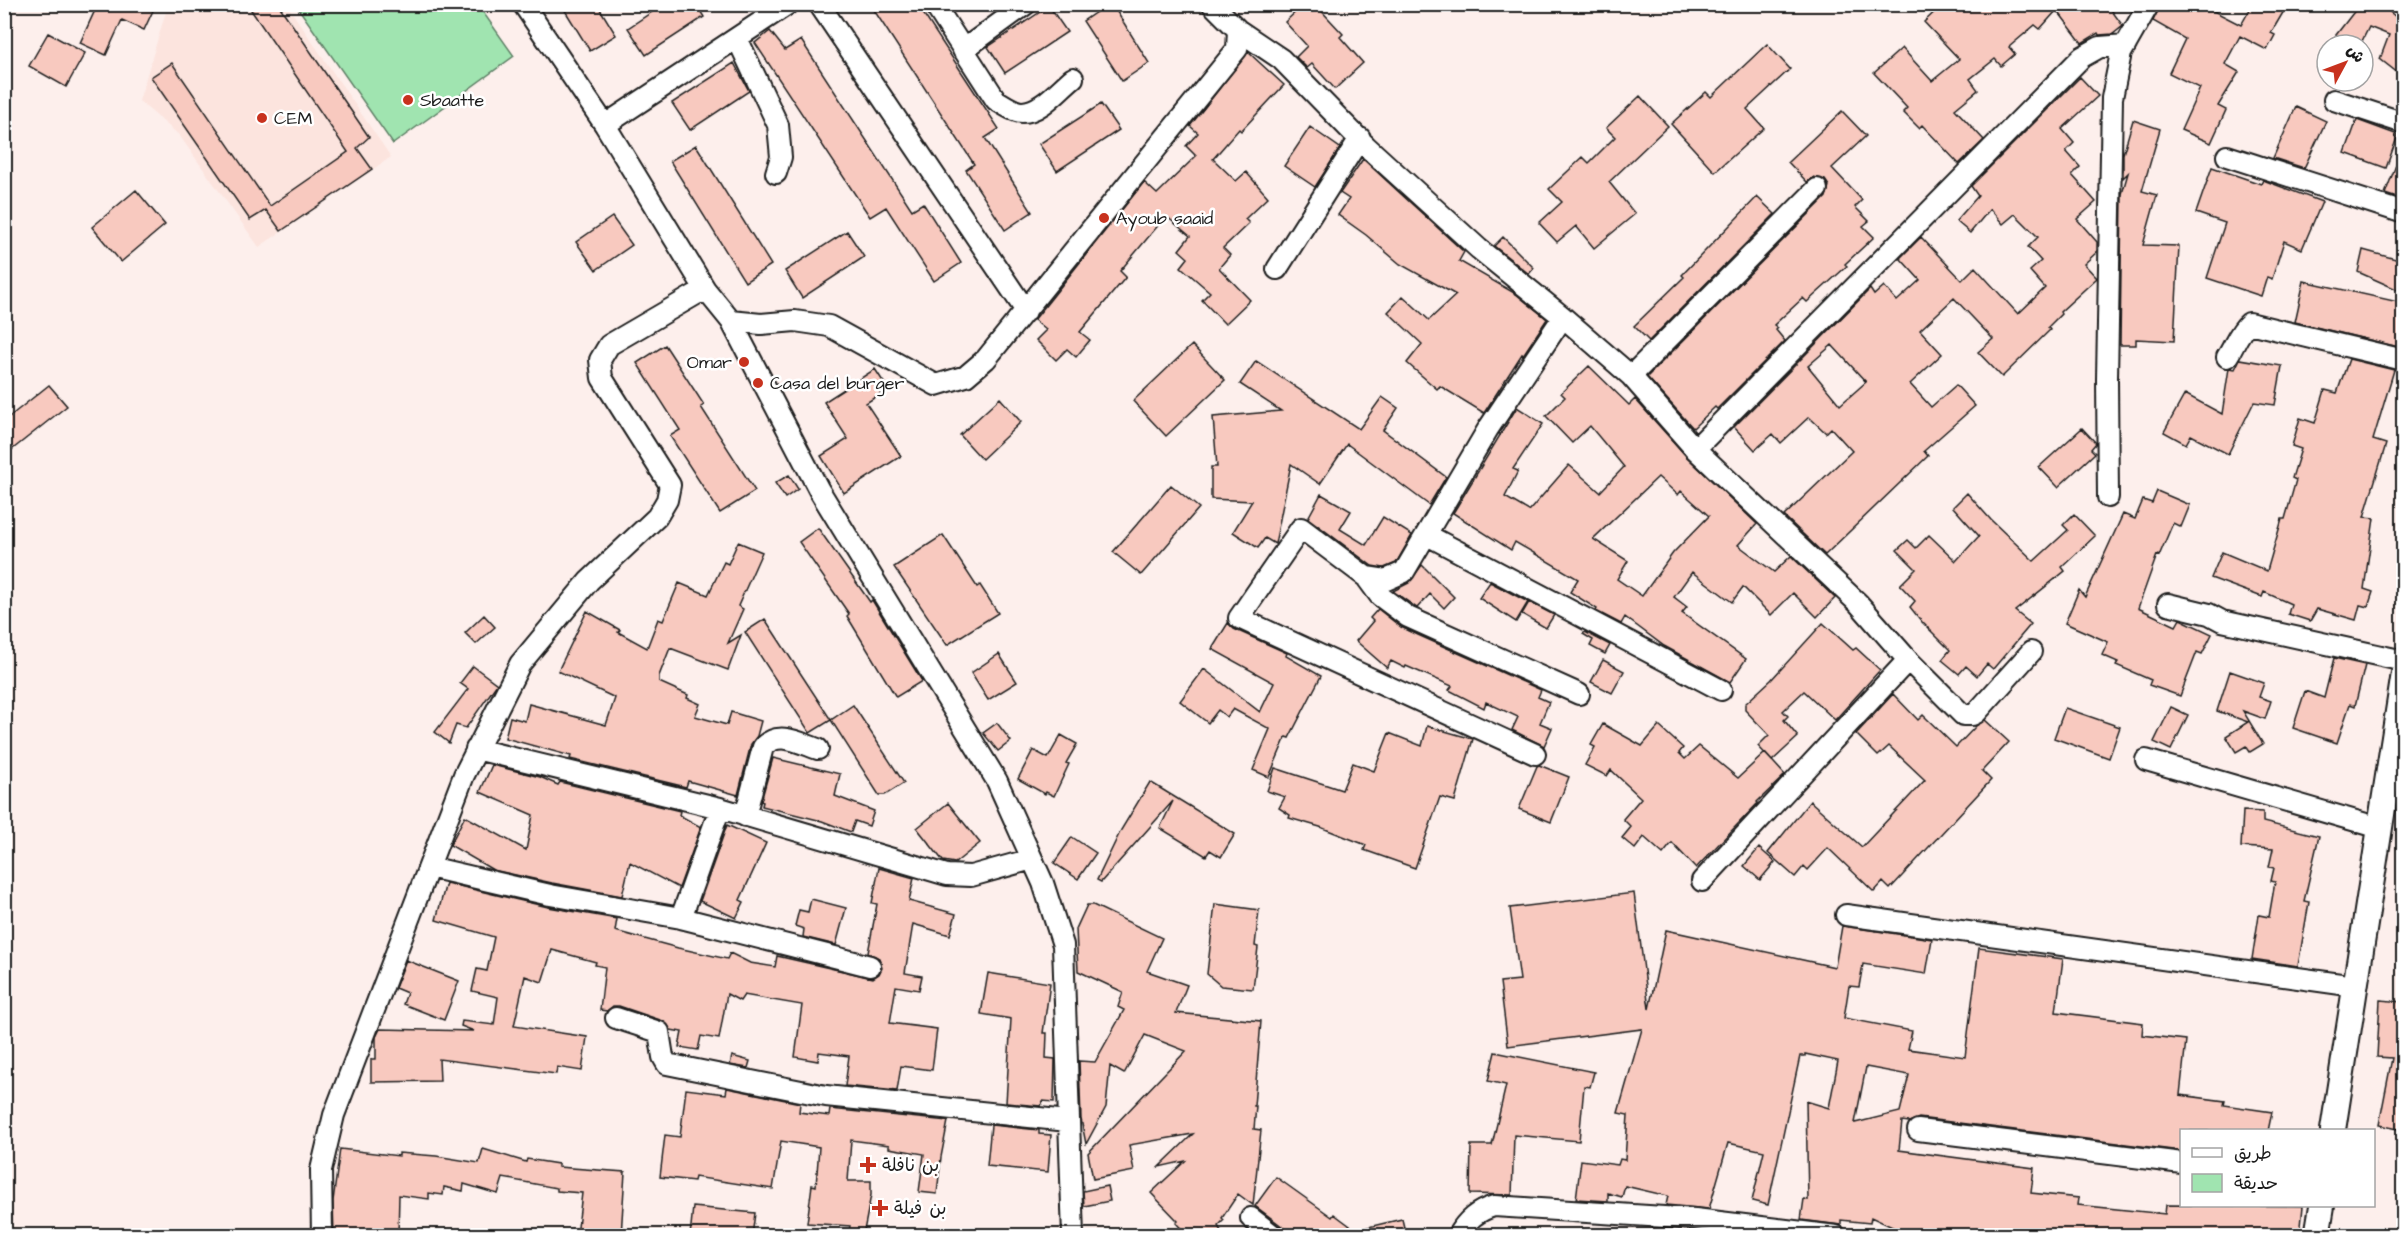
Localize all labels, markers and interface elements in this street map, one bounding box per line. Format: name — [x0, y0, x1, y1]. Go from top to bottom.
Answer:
north arrow — [2315, 33, 2375, 93]
text: ش — [2341, 40, 2370, 68]
place label: Sbaatte — [420, 88, 485, 113]
marker: Sbaatte — [401, 93, 415, 107]
place label: CEM — [274, 106, 312, 131]
marker: CEM — [255, 111, 269, 125]
place label: Ayoub saaid — [1116, 206, 1213, 232]
marker: Ayoub saaid — [1097, 211, 1111, 225]
place label: Omar — [687, 350, 732, 375]
marker: Omar — [737, 355, 751, 369]
place label: Casa del burger — [770, 371, 905, 397]
marker: Casa del burger — [751, 376, 765, 390]
legend — [2180, 1129, 2375, 1207]
text: طريق — [2234, 1141, 2272, 1166]
place label: بن نافلة — [882, 1153, 939, 1178]
marker: بن نافلة — [859, 1156, 877, 1174]
text: حديقة — [2234, 1171, 2278, 1196]
place label: بن فيلة — [894, 1196, 947, 1221]
marker: بن فيلة — [871, 1199, 889, 1217]

